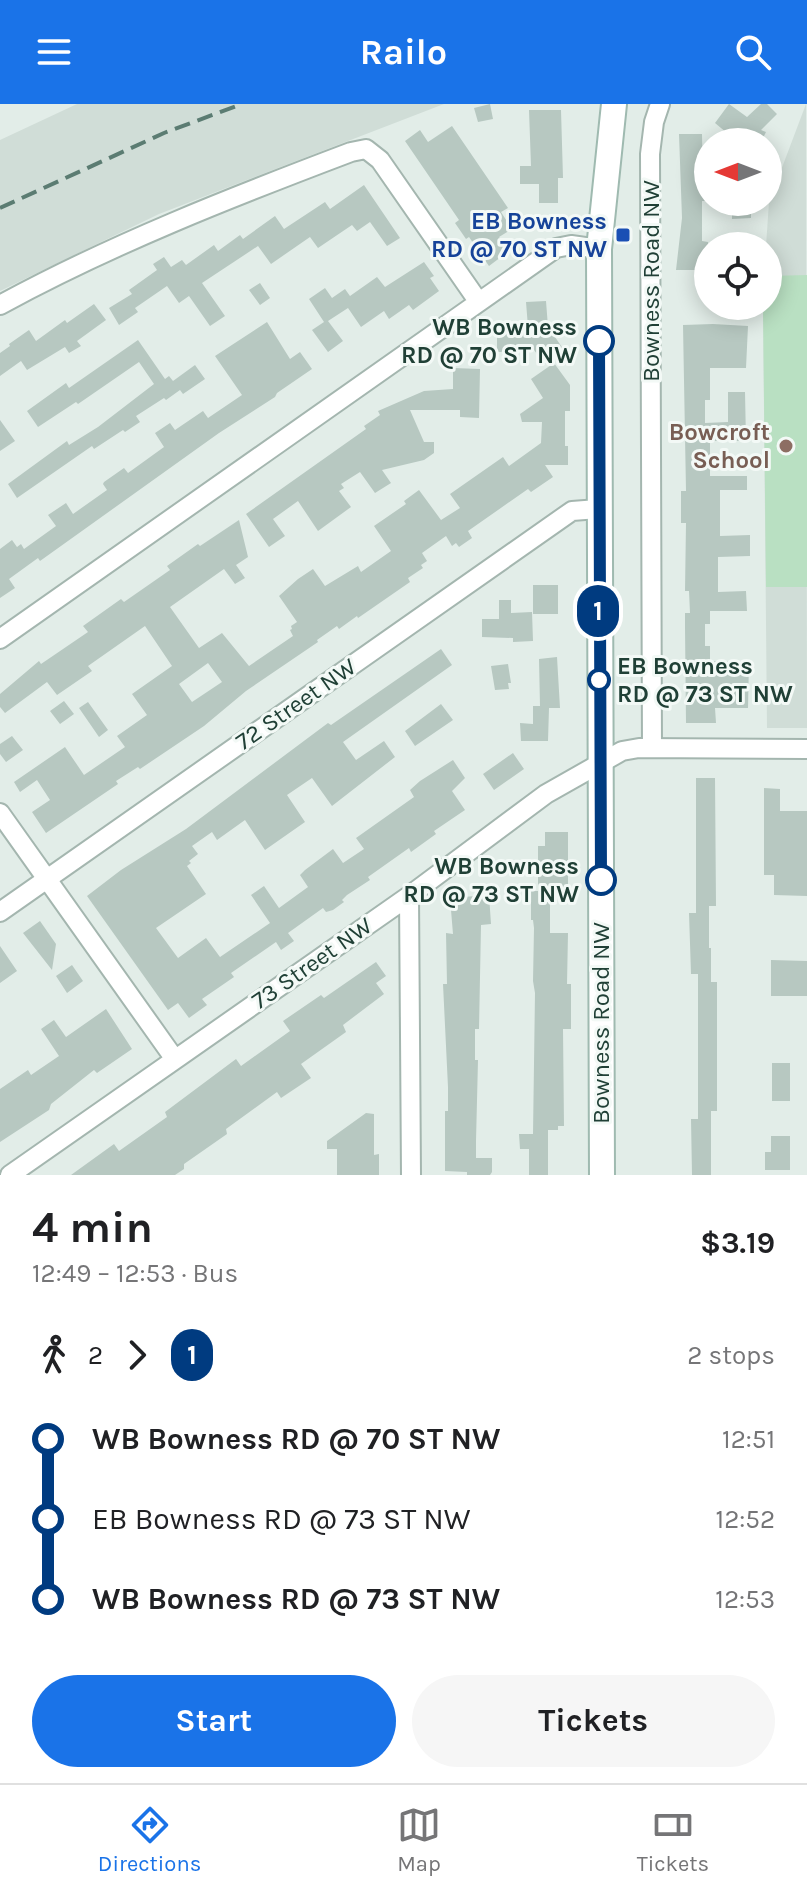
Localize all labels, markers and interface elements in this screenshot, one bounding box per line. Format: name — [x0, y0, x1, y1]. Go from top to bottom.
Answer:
icon: menu — [32, 30, 76, 74]
icon: search — [731, 30, 775, 74]
text: Railo — [360, 31, 447, 73]
north arrow — [694, 128, 782, 216]
map controls — [694, 128, 782, 320]
street label: Bowness Road NW — [637, 179, 665, 382]
place label: EB Bowness RD @ 70 ST NW — [431, 207, 607, 263]
marker: EB Bowness RD @ 70 ST NW — [614, 226, 632, 244]
button: locate — [694, 232, 782, 320]
place label: WB Bowness RD @ 70 ST NW — [401, 313, 577, 369]
marker: WB Bowness RD @ 70 ST NW — [584, 326, 614, 356]
place label: Bowcroft School — [669, 418, 770, 474]
marker: Bowcroft School — [777, 437, 795, 455]
line badge: 1 — [572, 585, 624, 637]
text: 1 — [593, 594, 603, 627]
street label: 72 Street NW — [230, 652, 362, 756]
place label: EB Bowness RD @ 73 ST NW — [617, 652, 793, 708]
marker: EB Bowness RD @ 73 ST NW — [588, 669, 610, 691]
place label: WB Bowness RD @ 73 ST NW — [403, 852, 579, 908]
marker: WB Bowness RD @ 73 ST NW — [586, 865, 616, 895]
street label: 73 Street NW — [246, 911, 378, 1015]
street label: Bowness Road NW — [587, 921, 615, 1124]
text: 4 min — [32, 1202, 153, 1253]
text: $3.19 — [700, 1225, 775, 1261]
text: 12:49 – 12:53 · Bus — [32, 1258, 238, 1289]
icon: walk — [32, 1333, 76, 1377]
icon: forward — [115, 1333, 159, 1377]
text: 1 — [187, 1338, 197, 1371]
text: 2 — [88, 1340, 103, 1371]
text: 2 stops — [687, 1340, 775, 1371]
text: WB Bowness RD @ 70 ST NW — [92, 1421, 500, 1457]
text: 12:51 — [722, 1424, 775, 1455]
text: EB Bowness RD @ 73 ST NW — [92, 1501, 471, 1537]
text: 12:52 — [716, 1504, 775, 1535]
text: WB Bowness RD @ 73 ST NW — [92, 1581, 500, 1617]
text: 12:53 — [715, 1584, 775, 1615]
button: Start — [32, 1675, 396, 1767]
button: Tickets — [412, 1675, 775, 1767]
tab: Directions — [98, 1803, 201, 1877]
tab: Map — [397, 1803, 441, 1877]
tab: Tickets — [637, 1803, 709, 1877]

